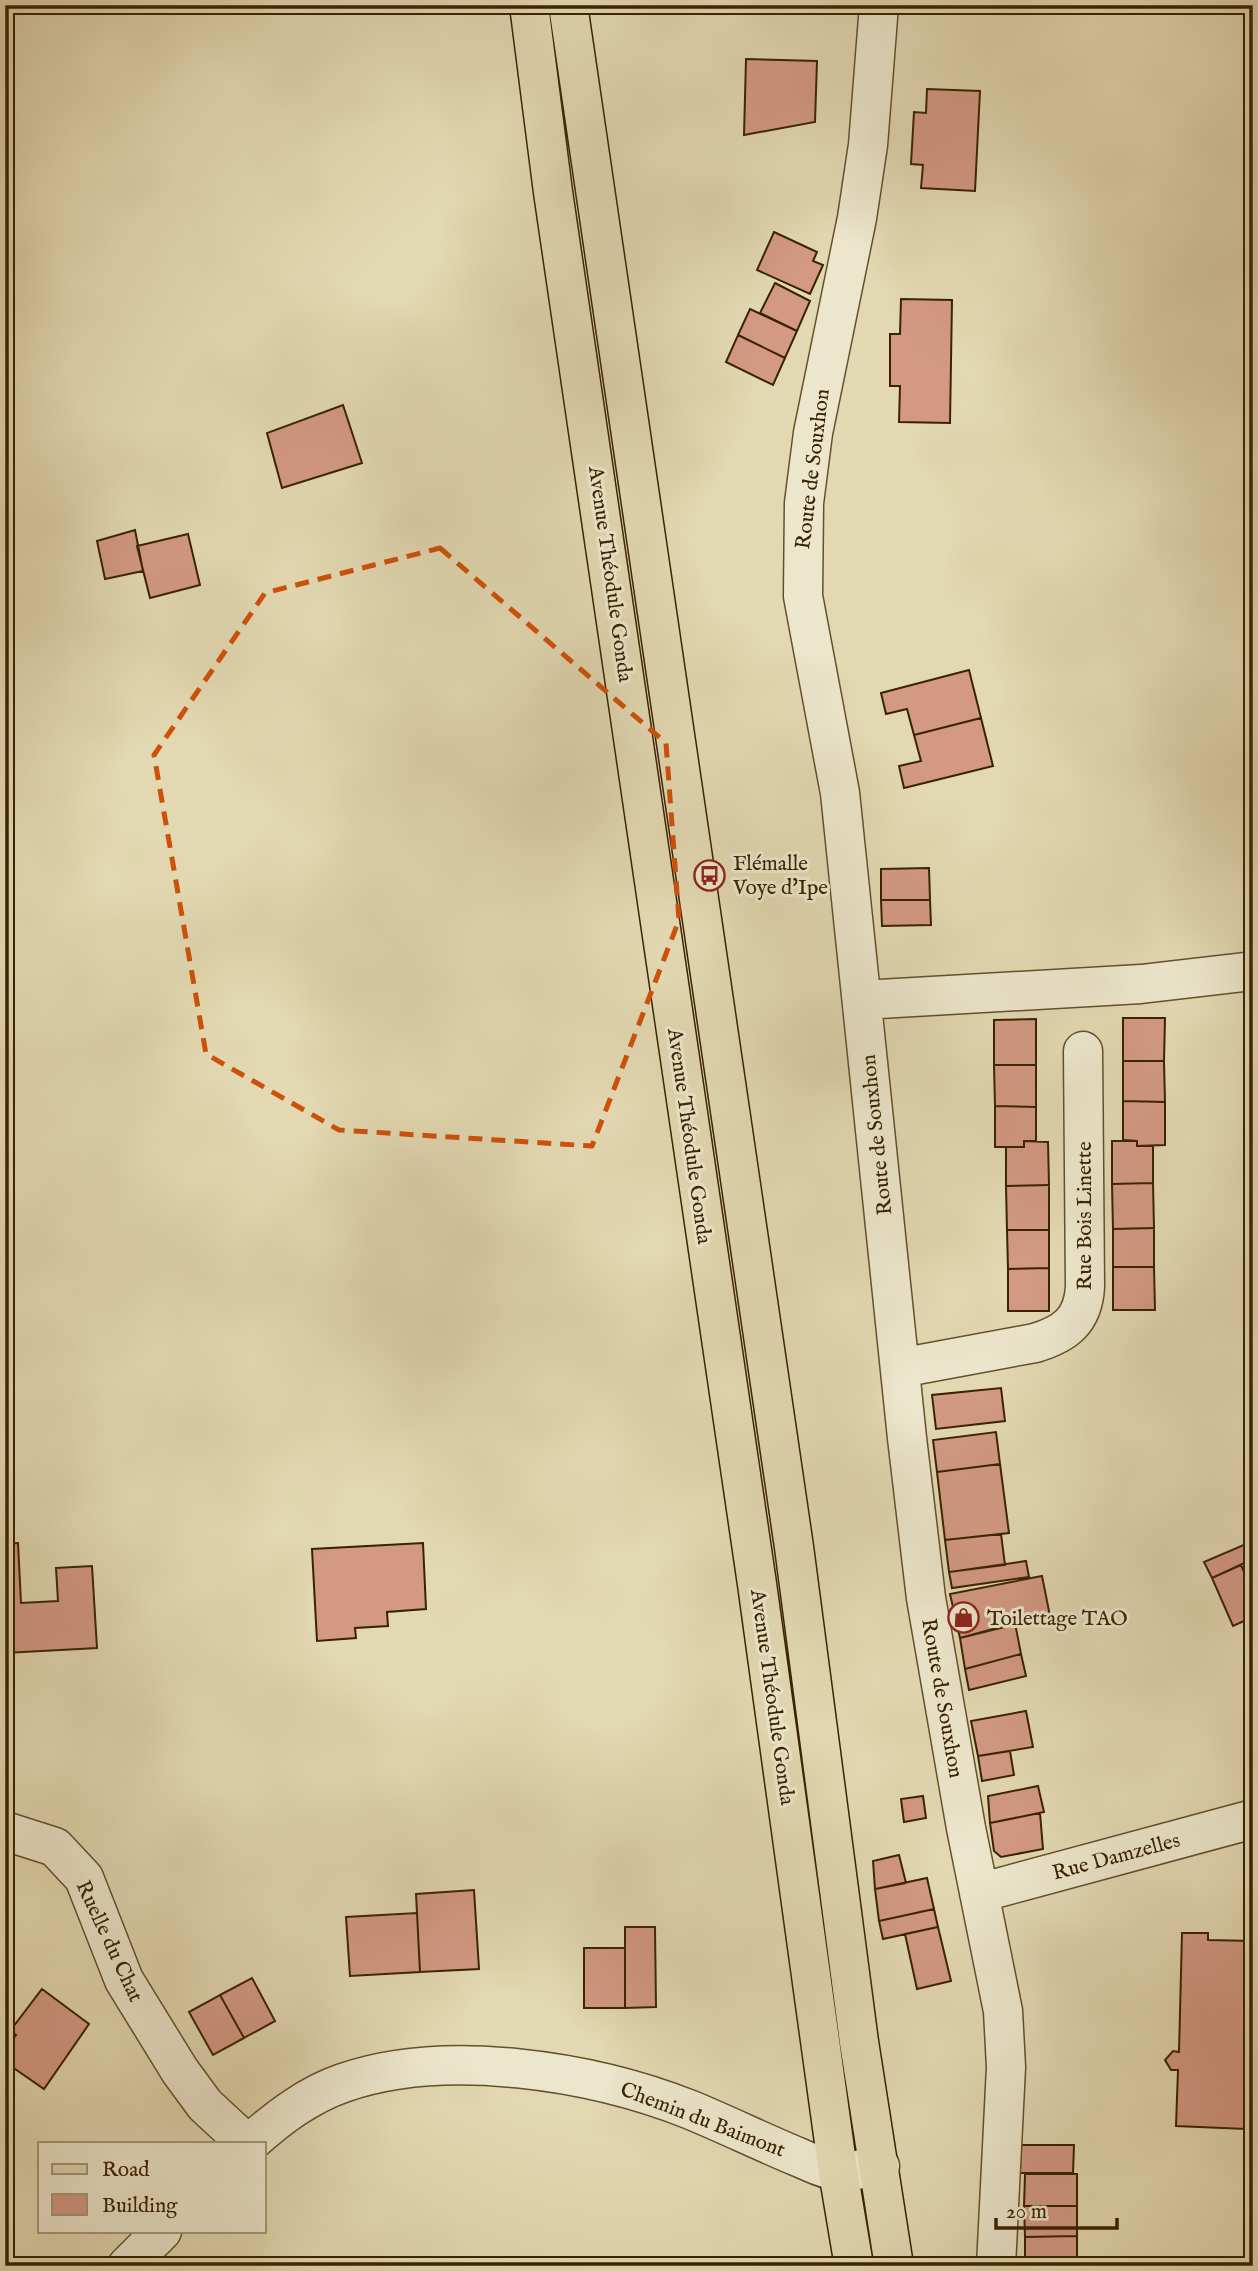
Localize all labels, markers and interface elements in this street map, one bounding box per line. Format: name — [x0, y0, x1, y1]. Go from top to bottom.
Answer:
street label: Route de Souxhon — [790, 387, 837, 551]
street label: Avenue Théodule Gonda — [581, 464, 638, 685]
place label: Flémalle Voye d'Ipe — [732, 851, 828, 902]
bus stop icon: Flémalle Voye d'Ipe — [693, 858, 727, 892]
street label: Avenue Théodule Gonda — [660, 1026, 717, 1247]
street label: Route de Souxhon — [856, 1053, 899, 1217]
street label: Rue Bois Linette — [1072, 1141, 1099, 1291]
street label: Avenue Théodule Gonda — [743, 1587, 800, 1808]
shop icon: Toilettage TAO — [947, 1601, 981, 1635]
place label: Toilettage TAO — [987, 1606, 1128, 1633]
street label: Route de Souxhon — [914, 1616, 969, 1780]
street label: Rue Damzelles — [1050, 1827, 1183, 1887]
street label: Ruelle du Chat — [69, 1876, 149, 2007]
street label: Chemin du Baimont — [616, 2077, 789, 2164]
legend — [38, 2142, 266, 2232]
text: Road — [102, 2157, 150, 2184]
scale bar — [996, 2187, 1116, 2231]
text: Building — [102, 2193, 178, 2220]
text: 20 m — [1006, 2199, 1047, 2226]

